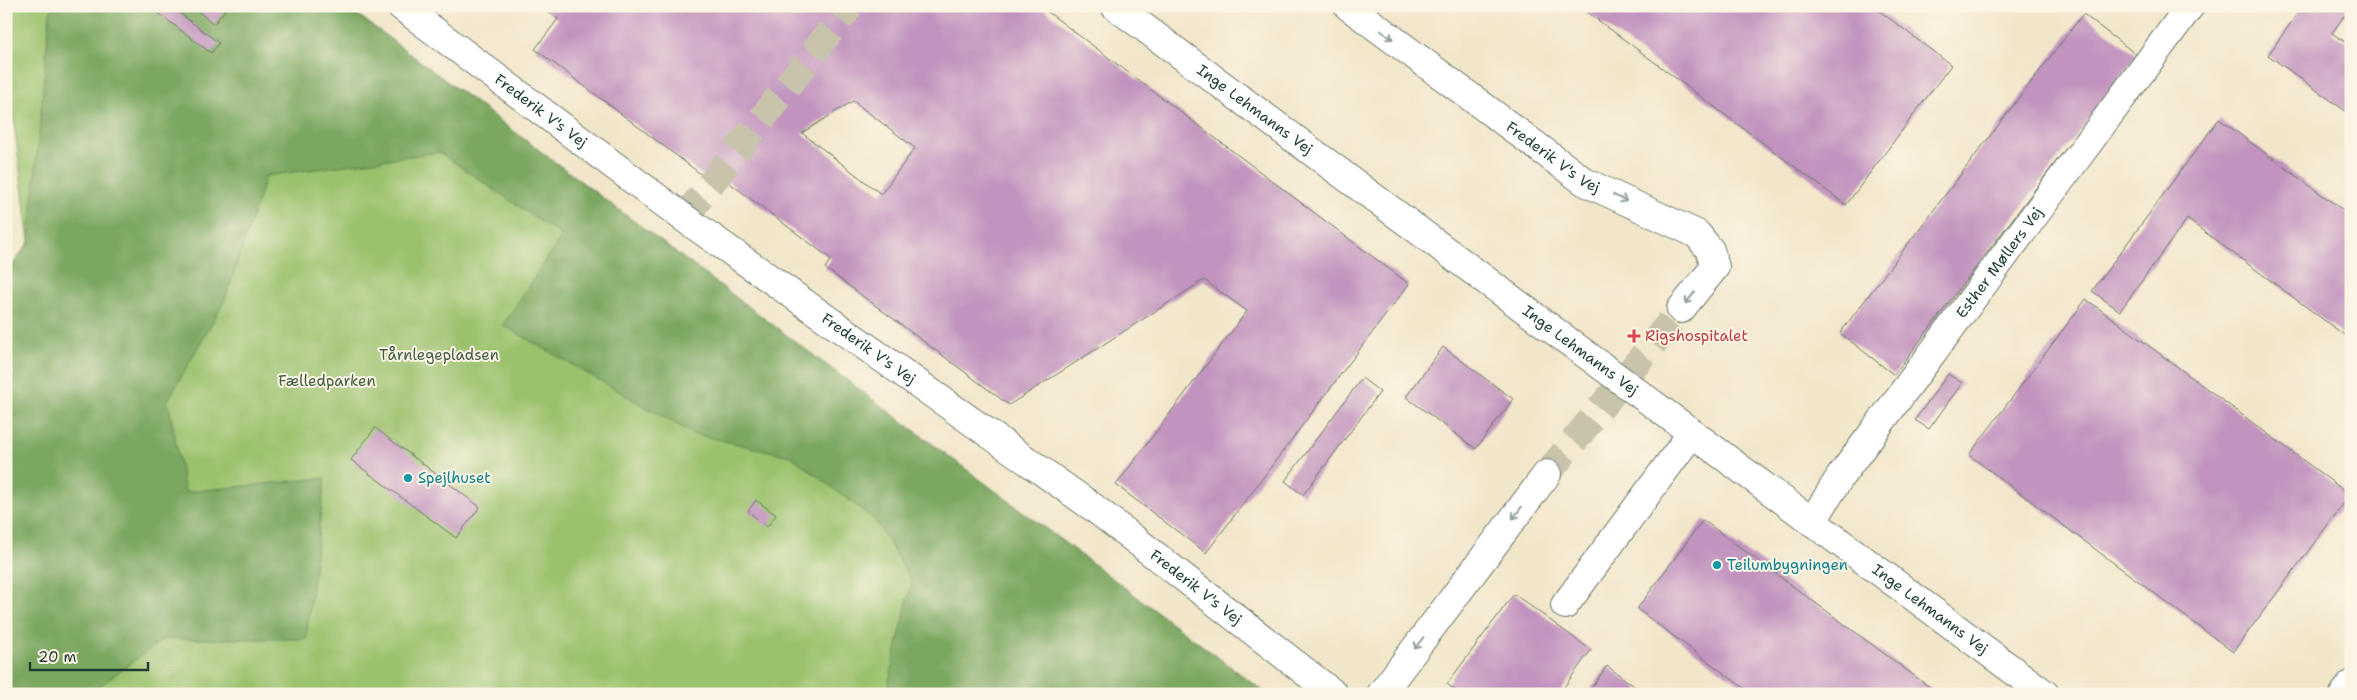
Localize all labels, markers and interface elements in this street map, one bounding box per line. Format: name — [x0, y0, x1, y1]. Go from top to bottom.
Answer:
one-way arrow — [1380, 30, 1394, 40]
street label: Inge Lehmanns Vej — [1193, 60, 1317, 159]
street label: Frederik V's Vej — [491, 70, 592, 152]
street label: Frederik V's Vej — [1502, 117, 1603, 198]
one-way arrow — [1613, 193, 1628, 203]
street label: Esther Møllers Vej — [1951, 203, 2047, 322]
one-way arrow — [1685, 291, 1696, 304]
street label: Inge Lehmanns Vej — [1518, 301, 1643, 400]
street label: Frederik V's Vej — [818, 308, 920, 389]
place label: Rigshospitalet — [1645, 326, 1748, 346]
marker: Rigshospitalet — [1627, 329, 1641, 343]
park label: Tårnlegepladsen — [379, 345, 499, 365]
park label: Fælledparken — [278, 371, 376, 391]
place label: Spejlhuset — [418, 468, 491, 488]
marker: Spejlhuset — [402, 472, 414, 484]
one-way arrow — [1512, 506, 1522, 520]
street label: Frederik V's Vej — [1146, 545, 1246, 629]
place label: Teilumbygningen — [1727, 555, 1848, 575]
marker: Teilumbygningen — [1711, 559, 1723, 571]
street label: Inge Lehmanns Vej — [1868, 560, 1992, 659]
one-way arrow — [1414, 636, 1425, 649]
scale bar — [30, 640, 148, 672]
text: 20 m — [38, 647, 77, 667]

